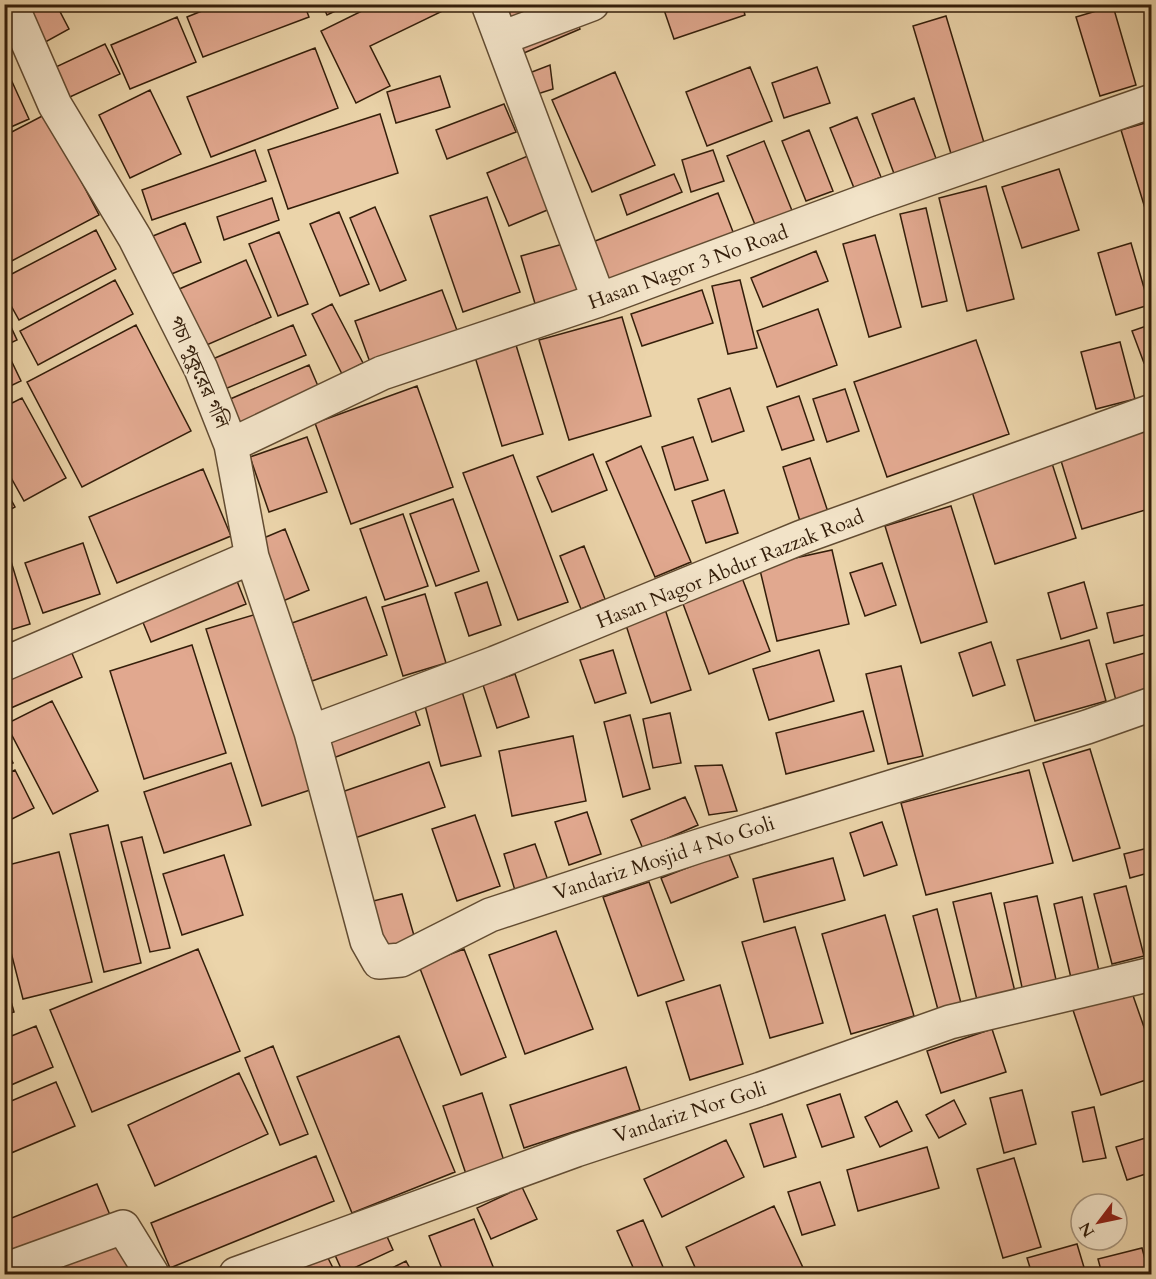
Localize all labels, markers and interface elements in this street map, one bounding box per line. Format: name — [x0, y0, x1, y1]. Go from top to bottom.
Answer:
street label: Hasan Nagor 3 No Road — [584, 218, 792, 316]
street label: পচা পুকুরের গলি — [162, 312, 236, 433]
street label: Hasan Nagor Abdur Razzak Road — [592, 503, 868, 635]
street label: Vandariz Mosjid 4 No Goli — [550, 809, 778, 907]
street label: Vandariz Nor Goli — [610, 1074, 770, 1149]
north arrow — [1069, 1192, 1129, 1252]
text: N — [1074, 1218, 1100, 1241]

